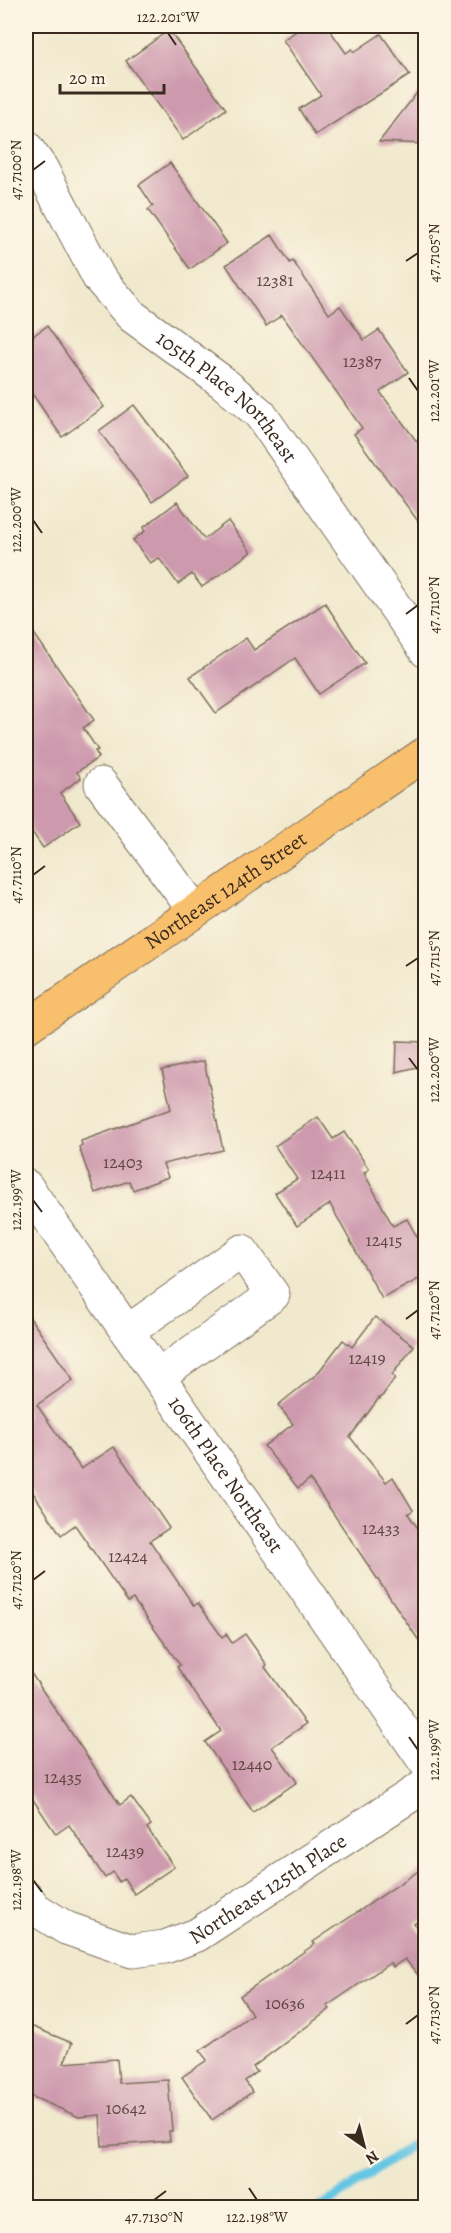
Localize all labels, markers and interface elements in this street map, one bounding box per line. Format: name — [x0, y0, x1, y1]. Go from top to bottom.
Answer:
text: 122.201°W — [137, 7, 199, 27]
scale bar — [60, 57, 164, 95]
text: 20 m — [69, 66, 106, 90]
text: 47.7100°N — [6, 140, 26, 200]
text: 47.7105°N — [424, 223, 444, 282]
house number: 12381 — [256, 268, 294, 292]
street label: 105th Place Northeast — [151, 324, 304, 468]
house number: 12387 — [343, 349, 382, 373]
text: 122.201°W — [424, 360, 444, 422]
text: 122.200°W — [6, 487, 26, 553]
text: 47.7110°N — [424, 576, 444, 634]
street label: Northeast 124th Street — [139, 825, 312, 956]
text: 47.7110°N — [6, 846, 26, 904]
text: 47.7115°N — [424, 930, 444, 986]
text: 122.200°W — [424, 1037, 444, 1103]
house number: 12403 — [103, 1150, 143, 1174]
house number: 12411 — [310, 1161, 346, 1185]
text: 122.199°W — [6, 1169, 26, 1231]
house number: 12415 — [366, 1228, 402, 1252]
text: 47.7120°N — [424, 1280, 444, 1340]
house number: 12419 — [348, 1346, 386, 1370]
street label: 106th Place Northeast — [162, 1390, 290, 1559]
house number: 12433 — [362, 1516, 400, 1540]
house number: 12424 — [108, 1544, 148, 1568]
text: 47.7120°N — [6, 1550, 26, 1610]
text: 122.199°W — [424, 1719, 444, 1781]
house number: 12440 — [232, 1752, 272, 1776]
house number: 12435 — [44, 1765, 82, 1789]
street label: Northeast 125th Place — [183, 1827, 352, 1951]
house number: 12439 — [106, 1839, 144, 1863]
text: 122.198°W — [6, 1849, 26, 1911]
text: 47.7130°N — [424, 1985, 444, 2044]
house number: 10636 — [265, 1991, 305, 2015]
house number: 10642 — [106, 2096, 147, 2120]
north arrow — [334, 2116, 394, 2176]
text: N — [361, 2145, 383, 2170]
text: 47.7130°N — [125, 2207, 184, 2227]
text: 122.198°W — [226, 2207, 288, 2227]

